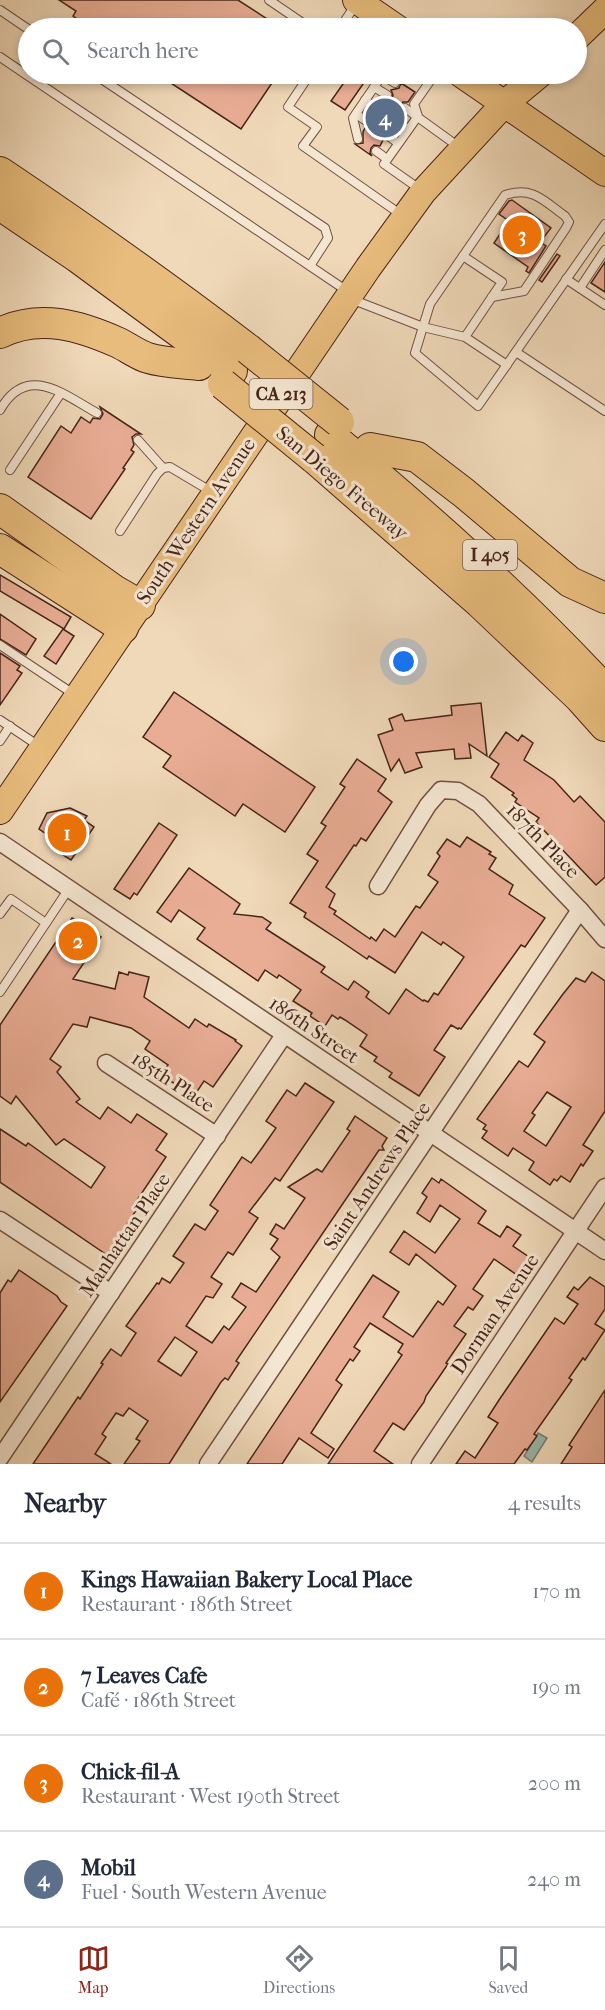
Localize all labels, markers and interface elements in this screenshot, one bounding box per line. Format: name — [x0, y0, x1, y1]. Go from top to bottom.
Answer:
search box — [18, 18, 587, 84]
icon: search — [39, 35, 72, 68]
text: Search here — [87, 38, 199, 64]
pin: 4 — [366, 96, 404, 140]
pin: 3 — [502, 212, 542, 258]
road number: CA 213 — [250, 379, 312, 409]
street label: San Diego Freeway — [272, 421, 413, 546]
street label: South Western Avenue — [132, 433, 260, 609]
road number: I 405 — [463, 540, 517, 570]
your location — [389, 647, 418, 676]
street label: 187th Place — [502, 799, 584, 883]
pin: 1 — [48, 810, 86, 856]
pin: 2 — [58, 918, 98, 964]
street label: 186th Street — [265, 992, 363, 1068]
street label: 185th Place — [127, 1047, 219, 1117]
street label: Saint Andrews Place — [319, 1097, 435, 1255]
street label: Manhattan Place — [75, 1169, 175, 1301]
street label: Dorman Avenue — [446, 1249, 544, 1379]
text: Nearby — [24, 1488, 106, 1519]
text: 4 results — [508, 1492, 581, 1515]
text: Kings Hawaiian Bakery Local Place — [81, 1567, 412, 1593]
text: 1 — [40, 1580, 47, 1603]
text: 170 m — [532, 1580, 581, 1603]
text: Restaurant · 186th Street — [81, 1593, 293, 1616]
text: 7 Leaves Cafe — [81, 1663, 207, 1689]
text: 2 — [38, 1676, 49, 1699]
text: 190 m — [531, 1676, 581, 1699]
text: Café · 186th Street — [81, 1689, 236, 1712]
text: Chick-fil-A — [81, 1759, 180, 1785]
text: 3 — [39, 1772, 48, 1795]
text: 200 m — [528, 1772, 581, 1795]
text: Restaurant · West 190th Street — [81, 1785, 340, 1808]
text: Mobil — [81, 1855, 136, 1881]
text: 4 — [38, 1868, 49, 1891]
text: 240 m — [527, 1868, 581, 1891]
text: Fuel · South Western Avenue — [81, 1881, 327, 1904]
tab: Map — [77, 1942, 110, 1997]
tab: Directions — [263, 1942, 335, 1997]
tab: Saved — [489, 1942, 528, 1997]

